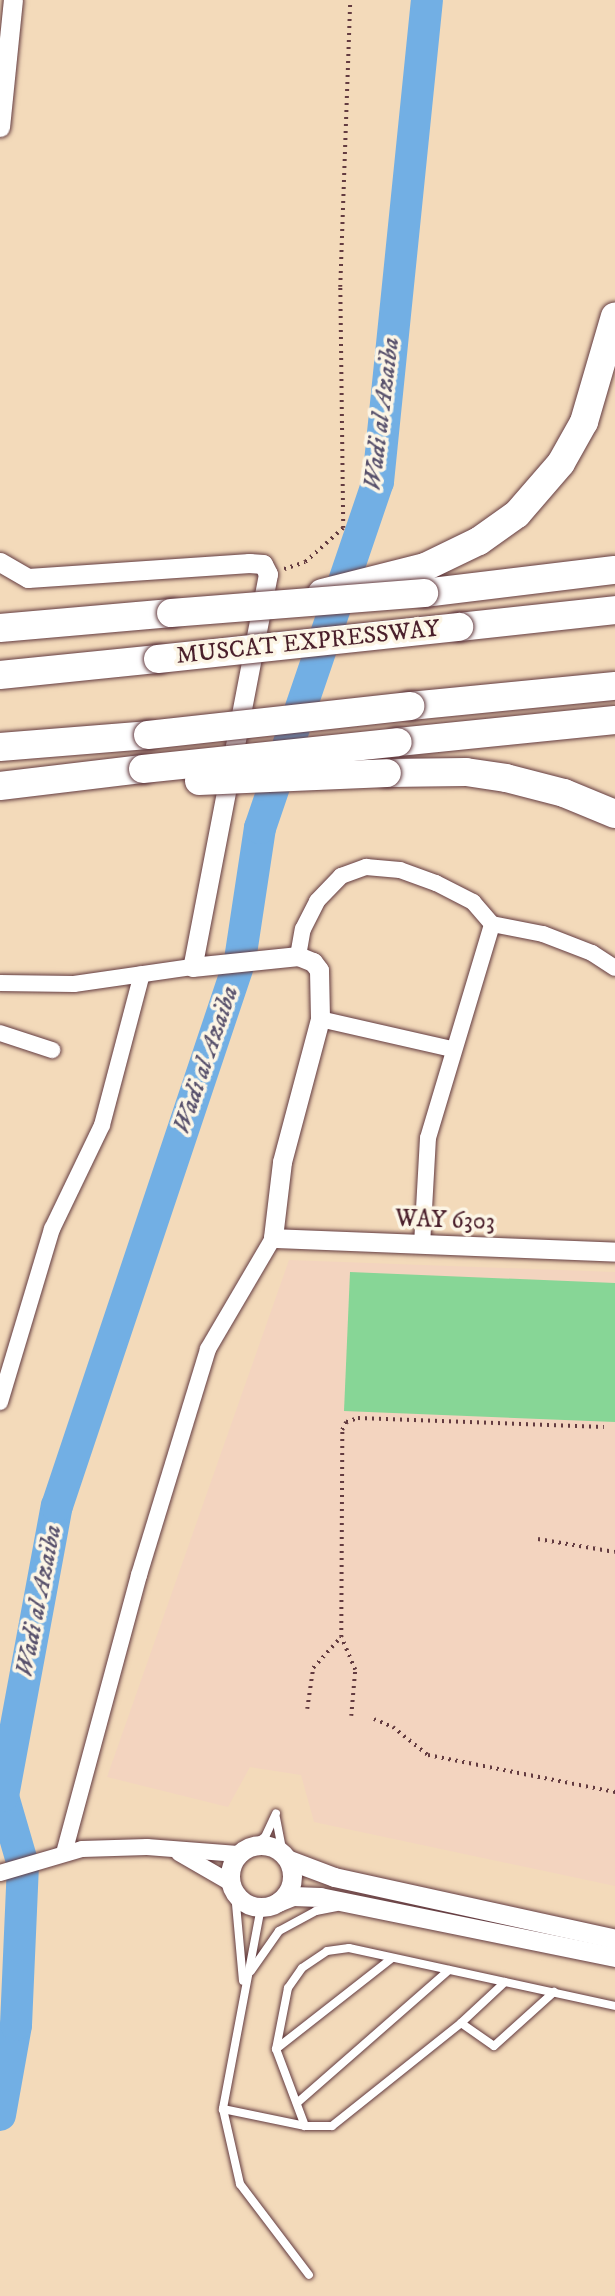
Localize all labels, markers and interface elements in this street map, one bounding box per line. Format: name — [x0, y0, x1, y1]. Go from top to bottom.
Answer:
water label: Wadi al Azaiba — [357, 335, 407, 493]
street label: MUSCAT EXPRESSWAY — [175, 615, 441, 671]
water label: Wadi al Azaiba — [166, 982, 246, 1138]
street label: WAY 6303 — [395, 1205, 495, 1237]
water label: Wadi al Azaiba — [9, 1522, 69, 1680]

